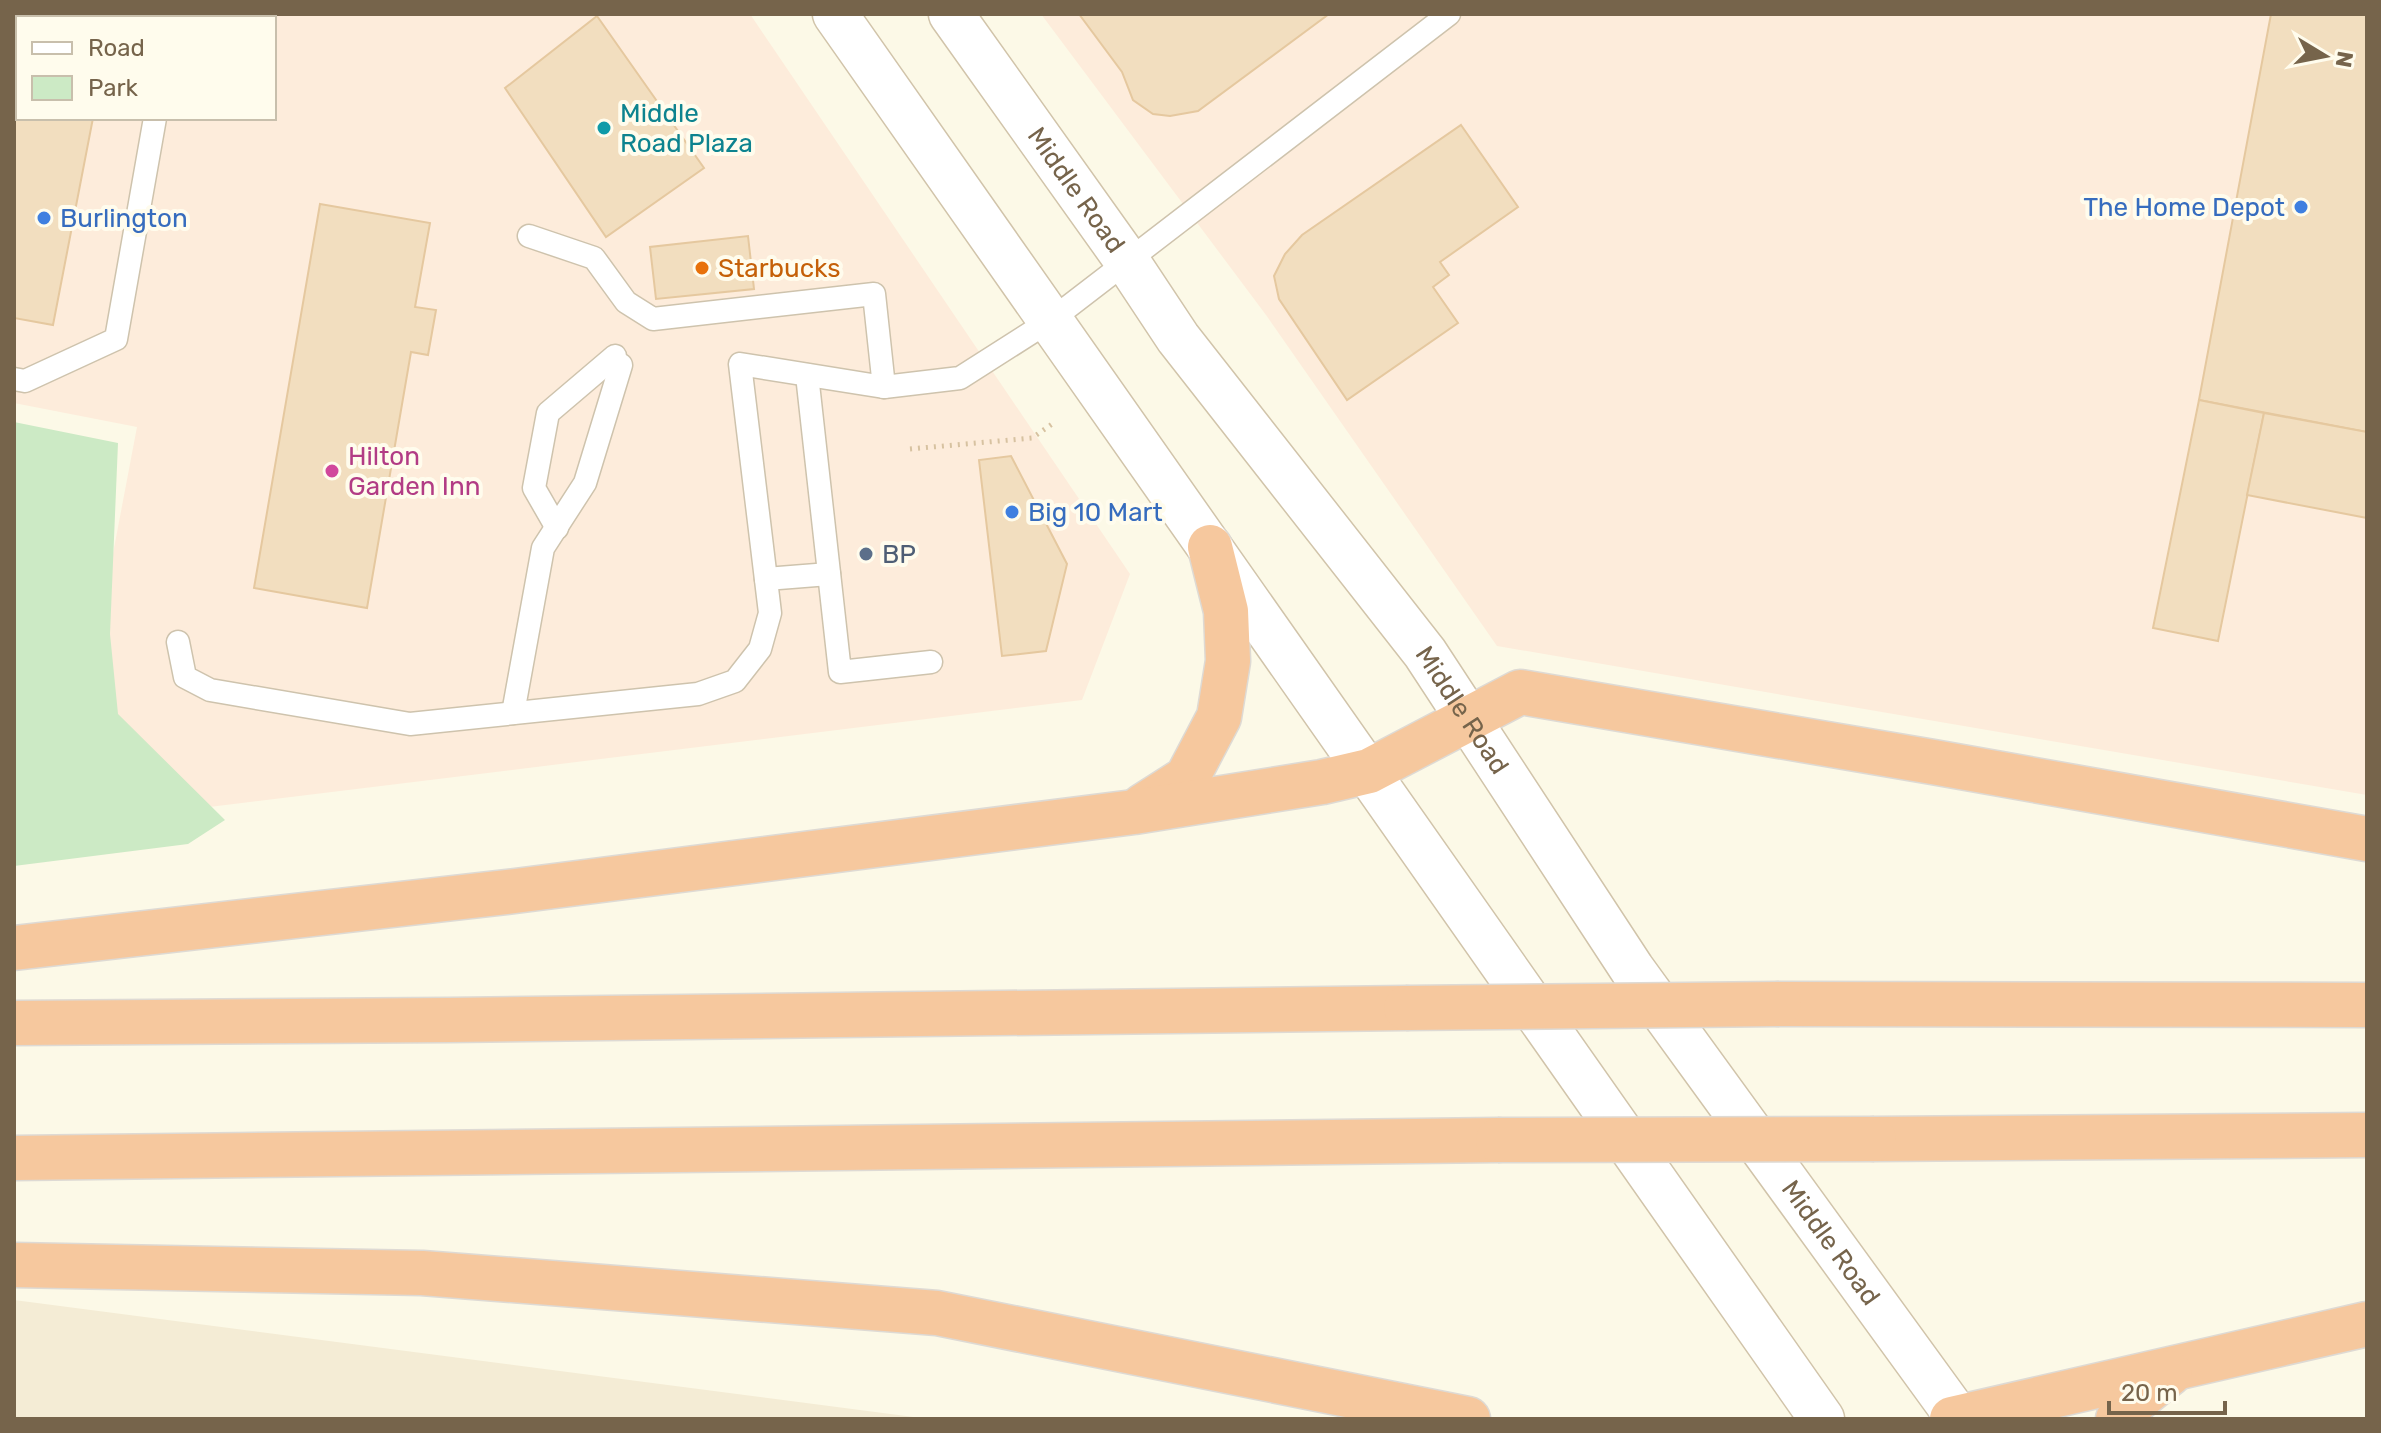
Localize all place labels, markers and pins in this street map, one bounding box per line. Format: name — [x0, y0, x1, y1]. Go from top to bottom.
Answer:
place label: Middle Road Plaza — [620, 98, 753, 159]
marker: Middle Road Plaza — [595, 119, 613, 137]
place label: The Home Depot — [2083, 192, 2285, 223]
marker: The Home Depot — [2292, 198, 2310, 216]
place label: Burlington — [60, 203, 188, 234]
marker: Burlington — [35, 209, 53, 227]
place label: Starbucks — [718, 253, 840, 284]
marker: Starbucks — [693, 259, 711, 277]
place label: Hilton Garden Inn — [348, 441, 480, 502]
marker: Hilton Garden Inn — [323, 462, 341, 480]
place label: Big 10 Mart — [1028, 497, 1163, 528]
marker: Big 10 Mart — [1003, 503, 1021, 521]
place label: BP — [882, 539, 916, 570]
marker: BP — [857, 545, 875, 563]

